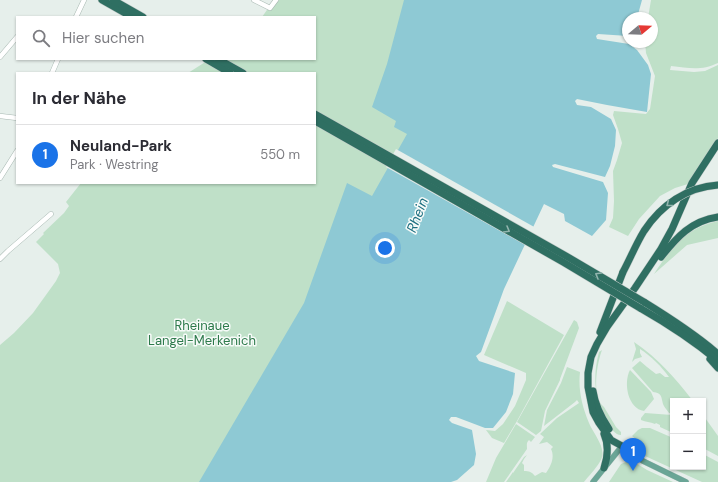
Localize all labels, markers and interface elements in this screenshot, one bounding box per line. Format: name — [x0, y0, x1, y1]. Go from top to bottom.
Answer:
north arrow — [622, 12, 658, 48]
search box — [16, 16, 316, 60]
icon: search — [30, 27, 52, 49]
text: Hier suchen — [62, 28, 144, 48]
text: In der Nähe — [32, 87, 127, 109]
text: Neuland-Park — [70, 136, 172, 156]
text: 1 — [43, 146, 47, 163]
text: 550 m — [260, 146, 300, 163]
text: Park · Westring — [70, 156, 158, 173]
water label: Rhein — [402, 195, 432, 235]
one-way arrow — [667, 199, 674, 206]
one-way arrow — [503, 226, 510, 233]
your location — [375, 238, 395, 258]
one-way arrow — [595, 272, 602, 279]
park label: Rheinaue Langel-Merkenich — [148, 317, 256, 349]
map controls — [670, 398, 706, 470]
button: + — [670, 398, 706, 434]
button: − — [670, 434, 706, 470]
pin: 1 — [620, 438, 646, 471]

